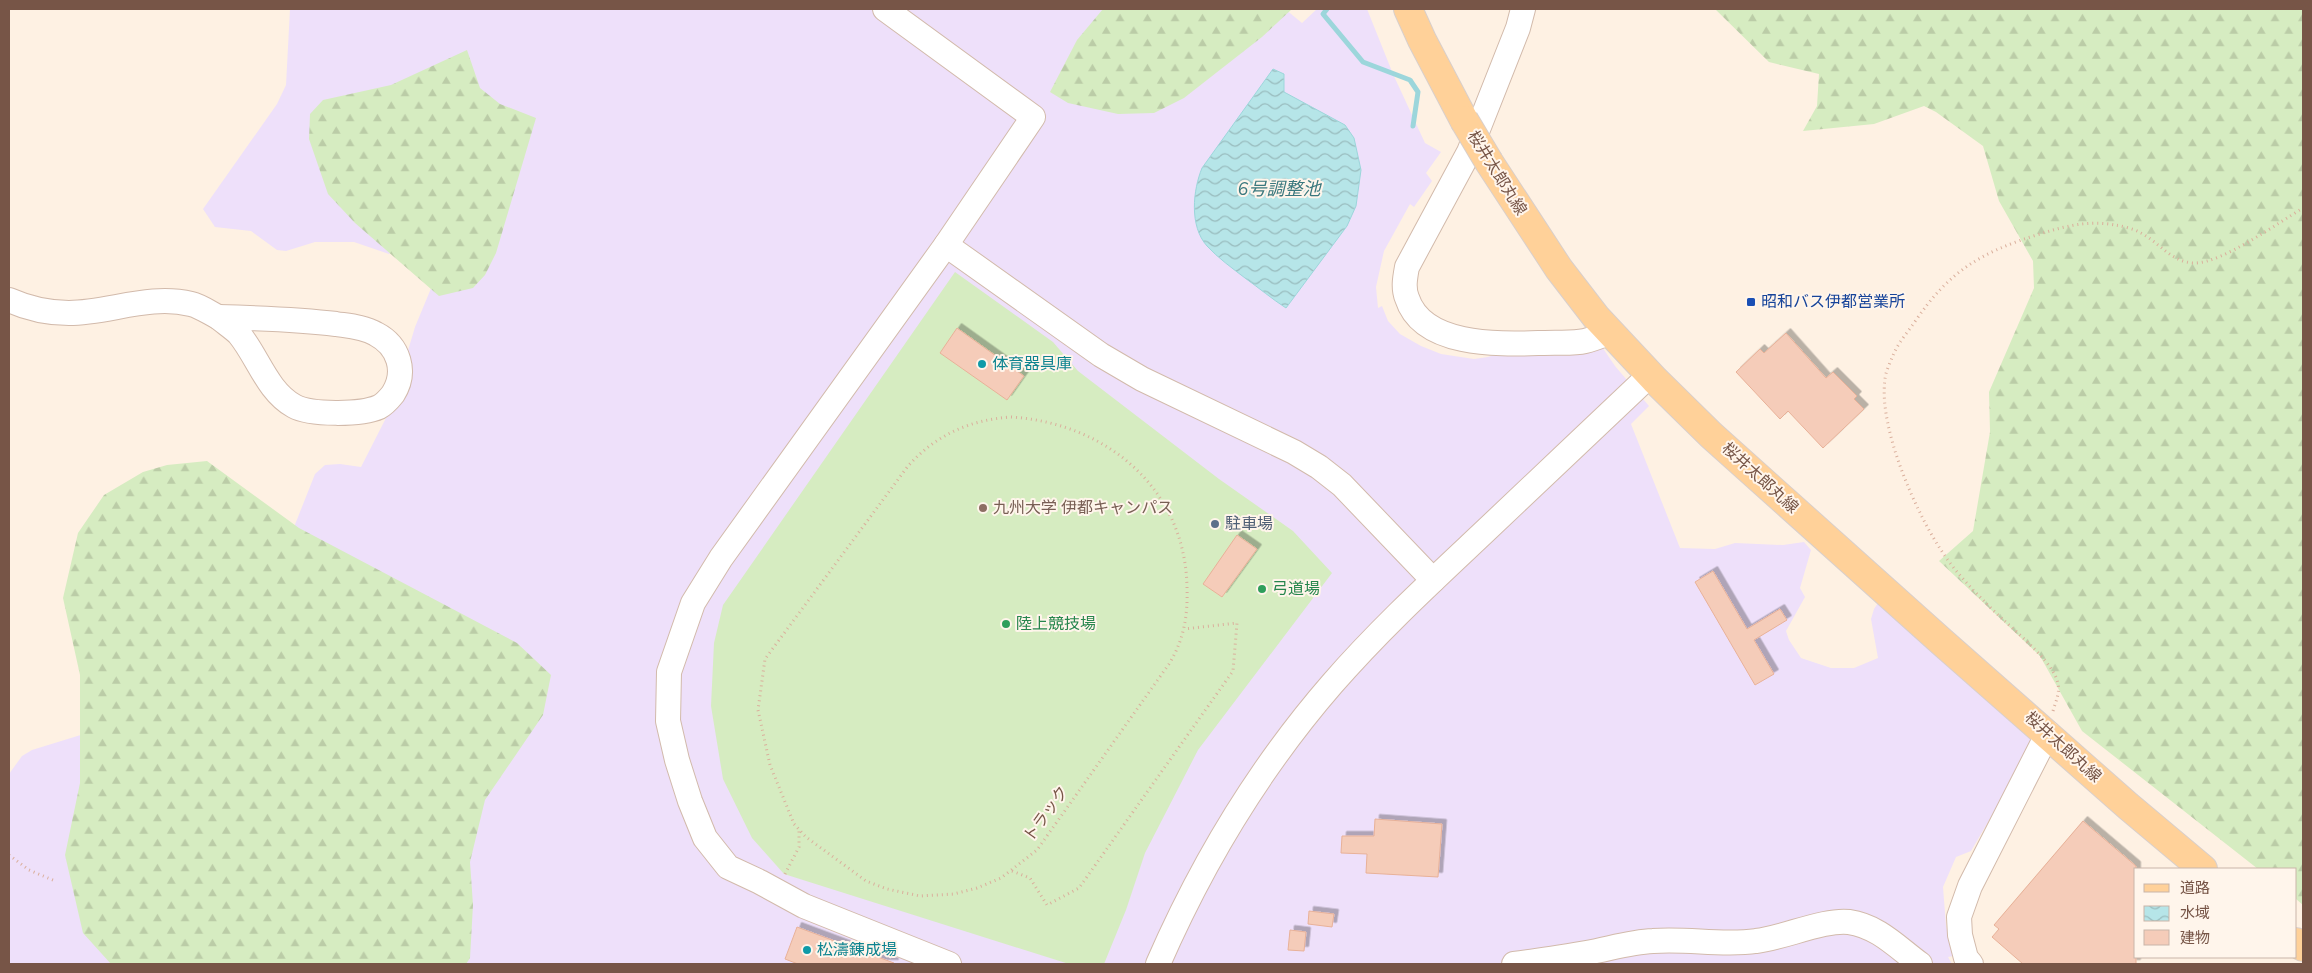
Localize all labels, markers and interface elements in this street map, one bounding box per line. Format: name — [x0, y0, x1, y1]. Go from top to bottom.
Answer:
street label: 桜井太郎丸線 — [1462, 126, 1532, 220]
water label: 6号調整池 — [1238, 177, 1322, 201]
place label: 昭和バス伊都営業所 — [1761, 291, 1905, 313]
marker: 昭和バス伊都営業所 — [1745, 296, 1757, 308]
place label: 体育器具庫 — [992, 353, 1072, 375]
marker: 体育器具庫 — [976, 358, 988, 370]
street label: 桜井太郎丸線 — [1717, 438, 1803, 518]
place label: 九州大学 伊都キャンパス — [993, 497, 1173, 519]
marker: 九州大学 伊都キャンパス — [977, 502, 989, 514]
place label: 駐車場 — [1225, 513, 1273, 535]
marker: 駐車場 — [1209, 518, 1221, 530]
place label: 弓道場 — [1272, 578, 1320, 600]
marker: 弓道場 — [1256, 583, 1268, 595]
place label: 陸上競技場 — [1016, 613, 1096, 635]
marker: 陸上競技場 — [1000, 618, 1012, 630]
street label: 桜井太郎丸線 — [2020, 707, 2106, 787]
street label: トラック — [1018, 782, 1074, 846]
legend — [2134, 868, 2297, 958]
text: 道路 — [2180, 878, 2210, 898]
text: 水域 — [2180, 903, 2210, 923]
text: 建物 — [2180, 928, 2210, 948]
place label: 松濤錬成場 — [817, 939, 897, 961]
marker: 松濤錬成場 — [801, 944, 813, 956]

